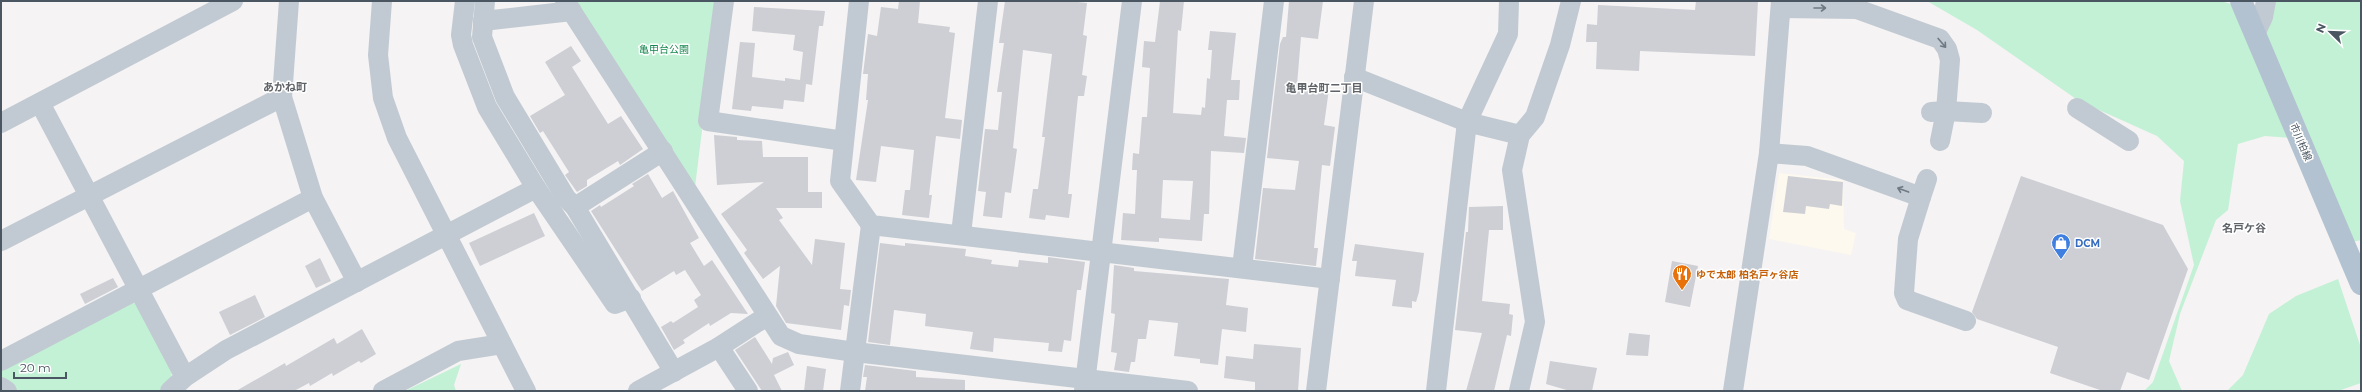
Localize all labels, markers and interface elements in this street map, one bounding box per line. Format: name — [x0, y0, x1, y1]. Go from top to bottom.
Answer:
one-way arrow — [1813, 4, 1826, 12]
north arrow — [2310, 12, 2350, 52]
text: N — [2313, 21, 2329, 35]
one-way arrow — [1938, 38, 1947, 48]
park label: 亀甲台公園 — [639, 43, 689, 56]
district label: あかね町 — [263, 80, 307, 94]
district label: 亀甲台町二丁目 — [1286, 81, 1363, 95]
street label: 市川柏線 — [2287, 121, 2315, 163]
one-way arrow — [1897, 186, 1909, 194]
district label: 名戸ケ谷 — [2222, 221, 2266, 235]
shop icon: DCM — [2050, 232, 2072, 260]
place label: DCM — [2075, 237, 2100, 250]
restaurant icon: ゆで太郎 柏名戸ヶ谷店 — [1671, 263, 1693, 291]
place label: ゆで太郎 柏名戸ヶ谷店 — [1696, 268, 1799, 281]
scale bar — [14, 354, 66, 380]
text: 20 m — [20, 360, 51, 375]

